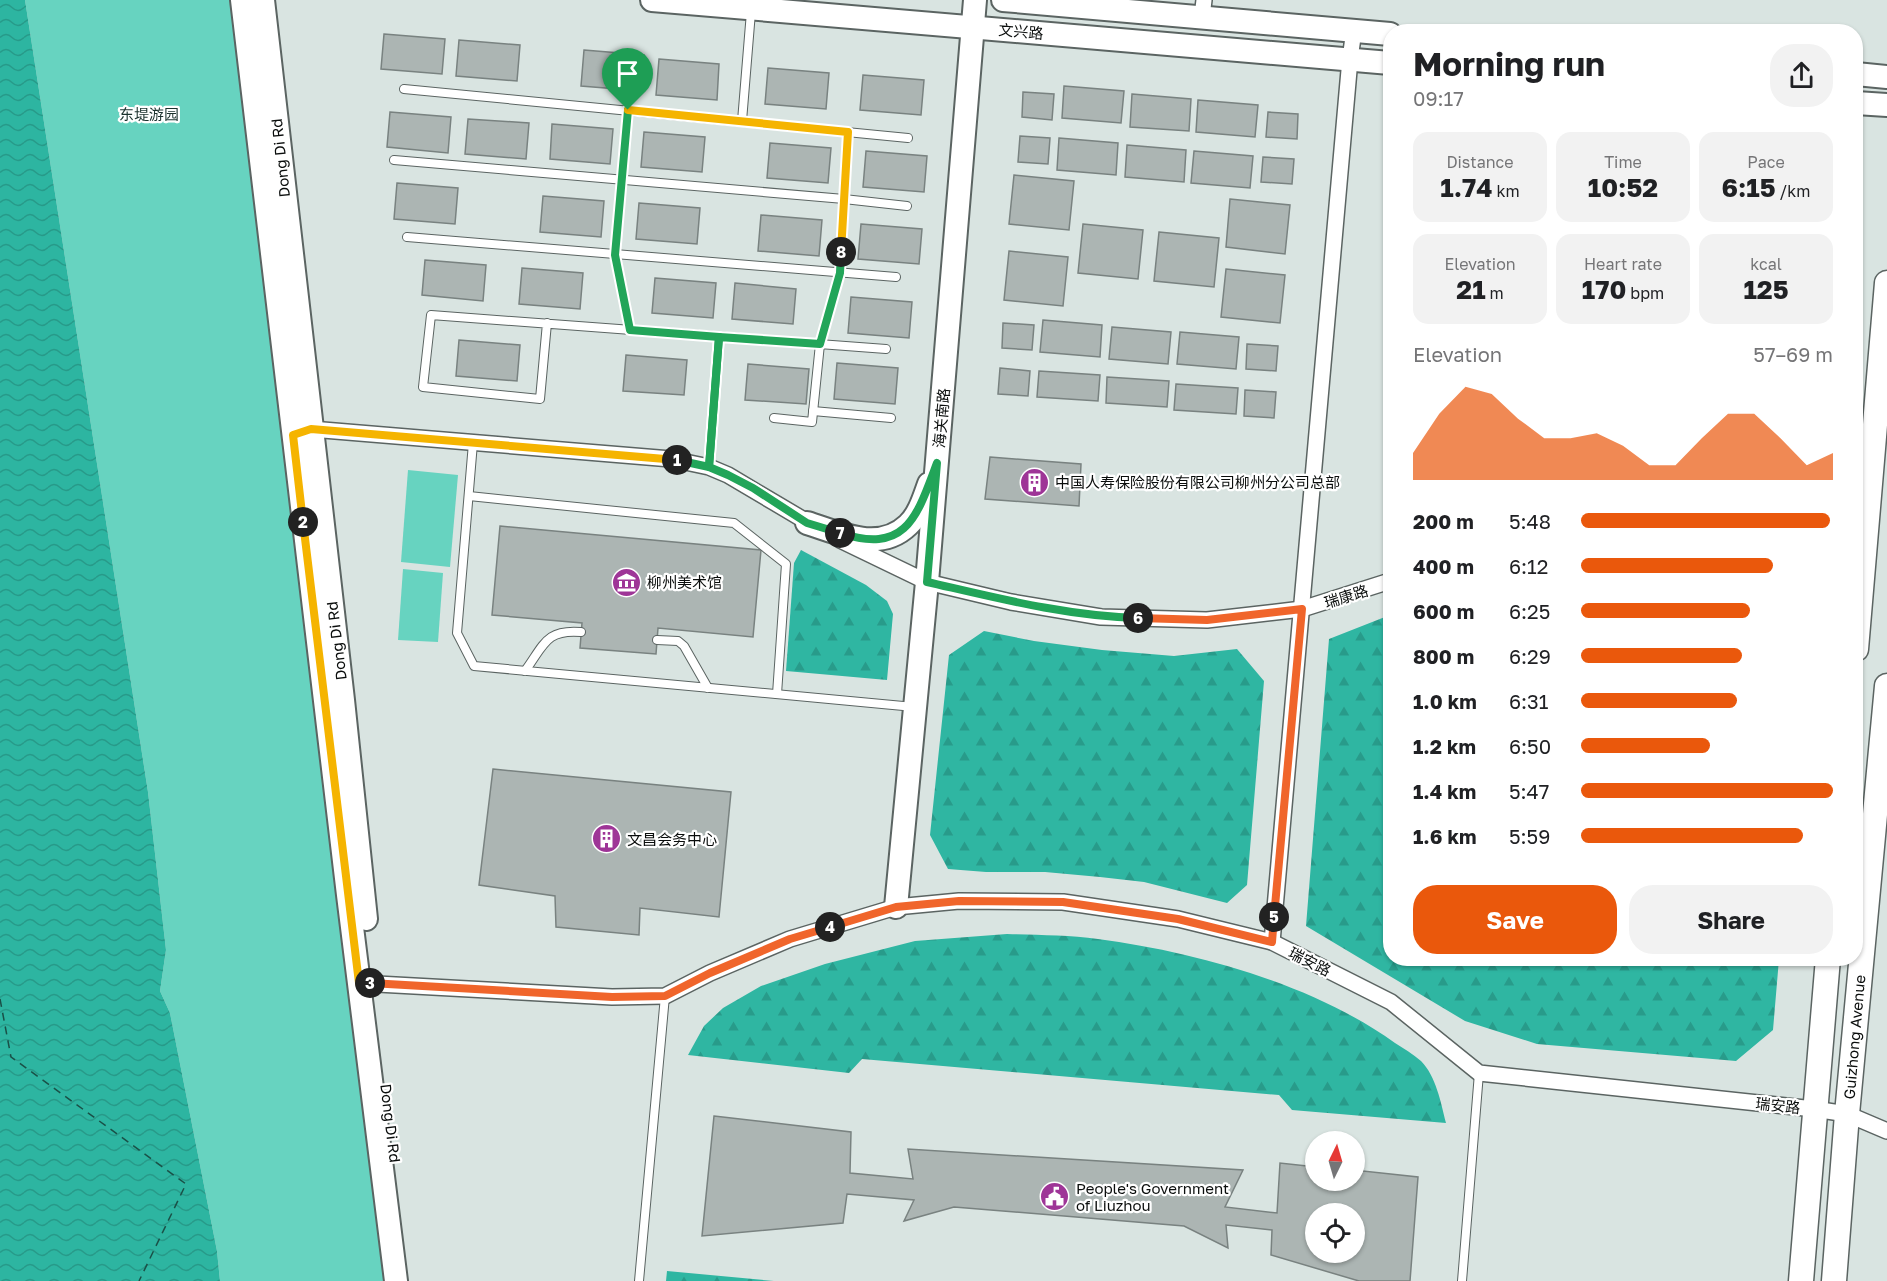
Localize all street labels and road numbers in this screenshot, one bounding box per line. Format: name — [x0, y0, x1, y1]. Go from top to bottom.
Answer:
street label: 文兴路 — [998, 20, 1044, 42]
street label: Dong Di Rd — [267, 118, 293, 198]
street label: 海关南路 — [929, 387, 953, 449]
street label: 瑞康路 — [1322, 581, 1370, 611]
street label: Dong Di Rd — [322, 601, 350, 681]
street label: 瑞安路 — [1286, 943, 1334, 979]
street label: Guizhong Avenue — [1840, 974, 1868, 1100]
street label: Dong Di Rd — [377, 1083, 405, 1163]
street label: 瑞安路 — [1755, 1094, 1801, 1116]

